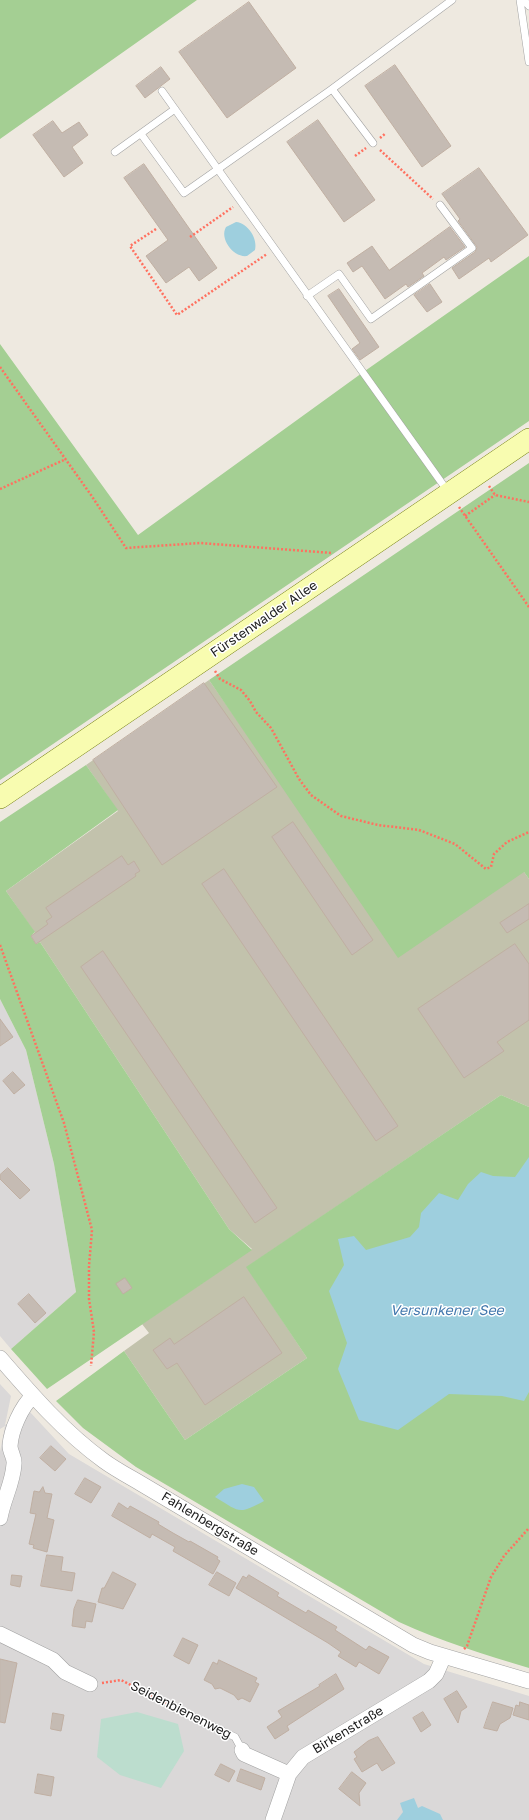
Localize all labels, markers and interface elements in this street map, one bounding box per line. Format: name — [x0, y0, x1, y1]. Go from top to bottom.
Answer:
street label: Fürstenwalder Allee — [208, 577, 320, 661]
water label: Versunkener See — [390, 1303, 504, 1319]
street label: Fahlenbergstraße — [159, 1489, 261, 1559]
street label: Seidenbienenweg — [128, 1678, 234, 1742]
street label: Birkenstraße — [310, 1703, 386, 1757]

